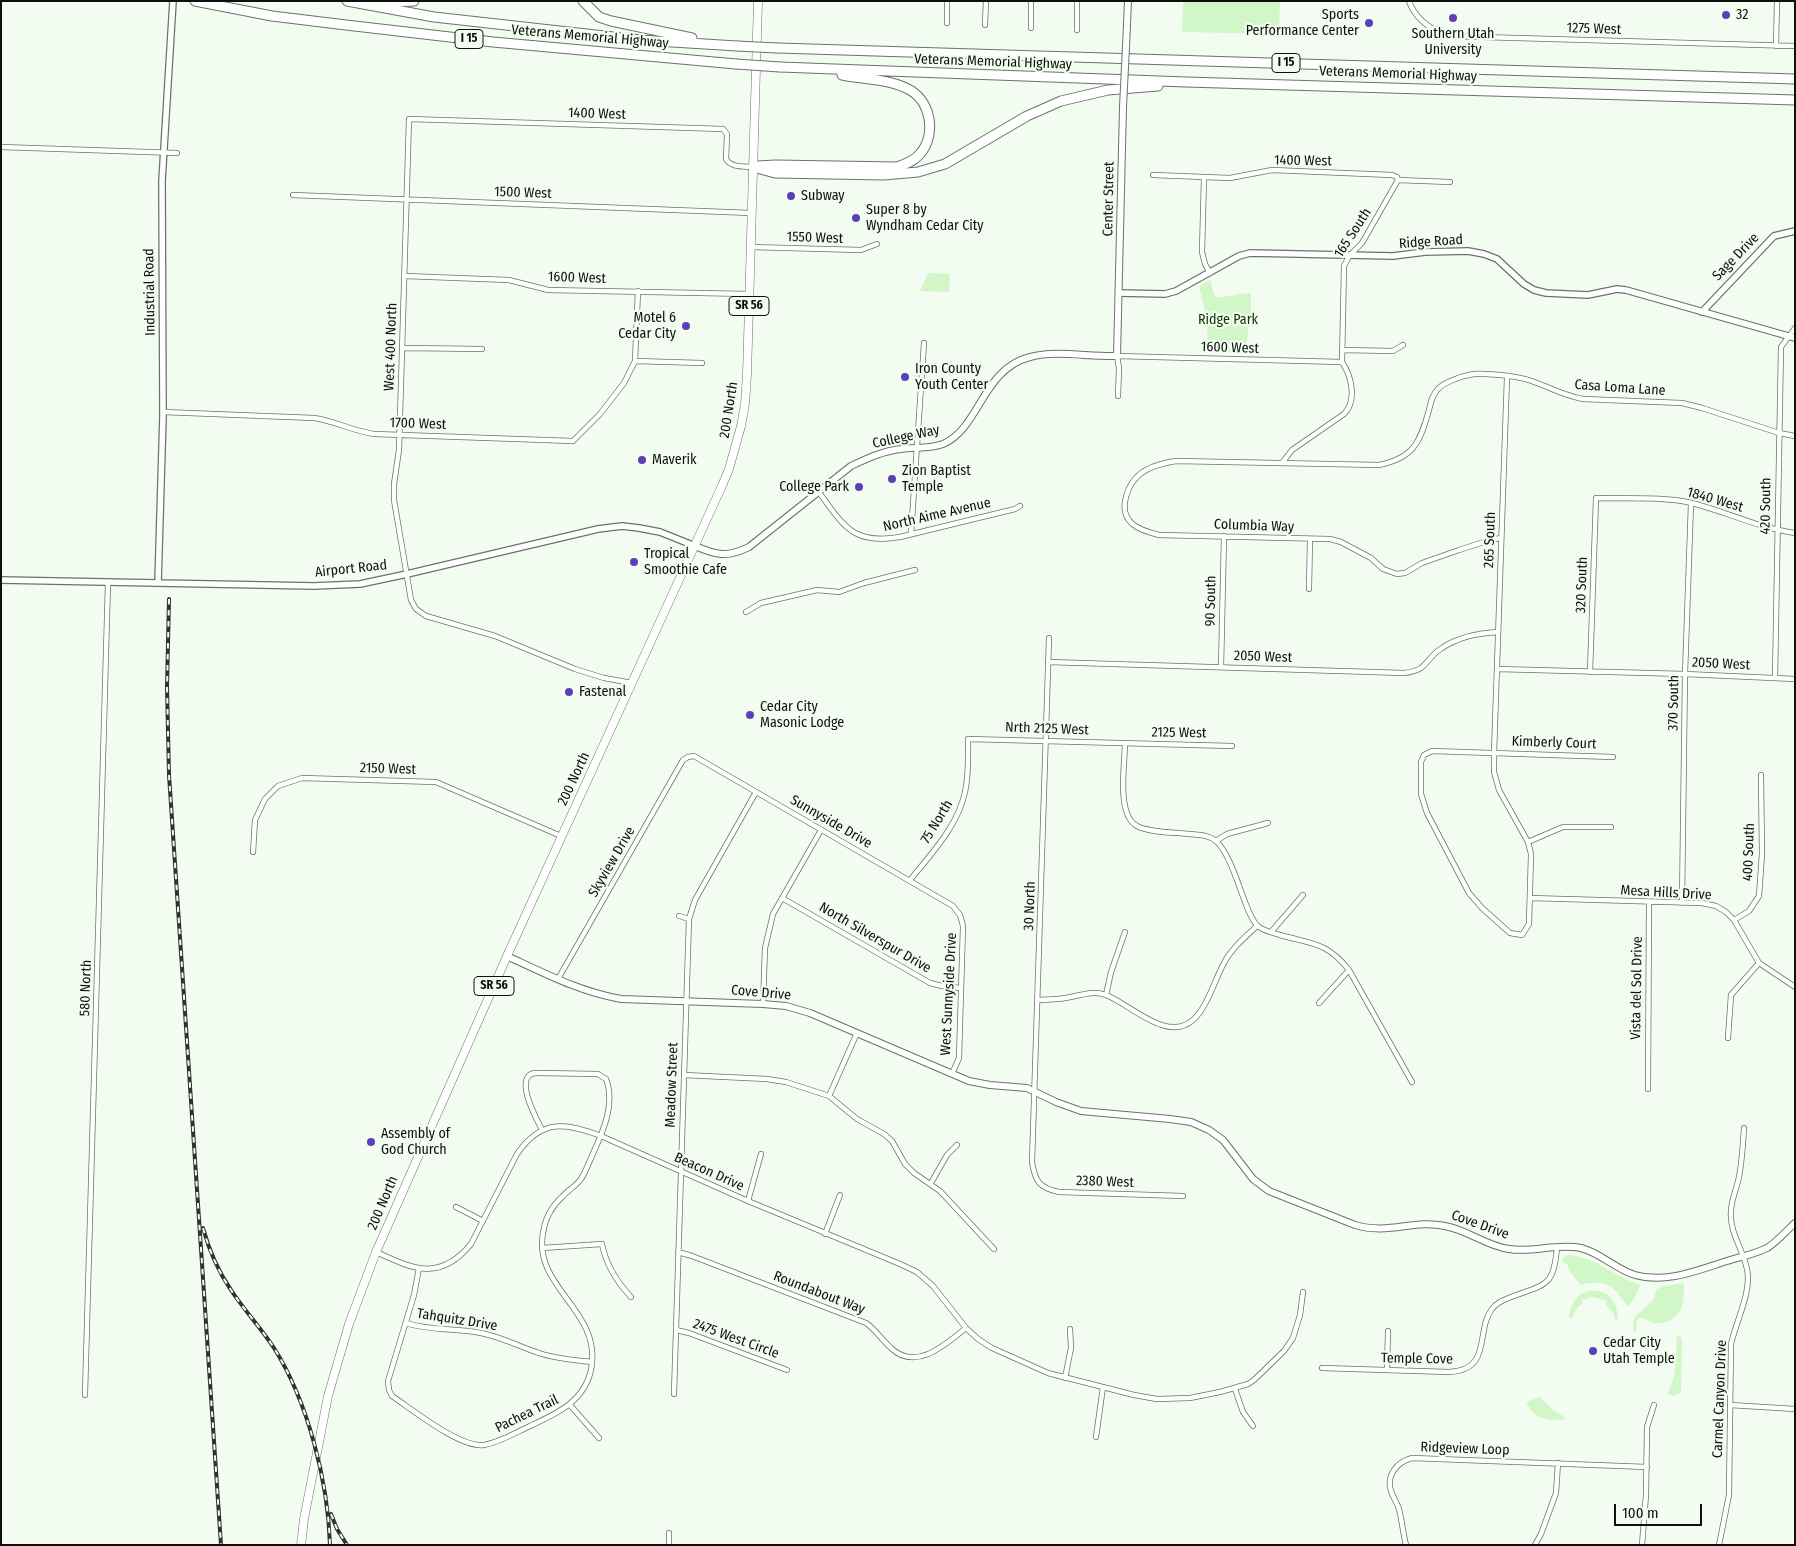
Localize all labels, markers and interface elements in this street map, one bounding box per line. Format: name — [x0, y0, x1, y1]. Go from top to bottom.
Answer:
place label: Sports Performance Center — [1246, 7, 1359, 40]
place label: 32 — [1736, 7, 1748, 23]
marker: 32 — [1720, 9, 1732, 21]
marker: Southern Utah University — [1447, 12, 1459, 24]
marker: Sports Performance Center — [1363, 17, 1375, 29]
street label: 1275 West — [1566, 20, 1622, 38]
street label: Veterans Memorial Highway — [511, 22, 669, 52]
place label: Southern Utah University — [1411, 26, 1495, 58]
road number: I 15 — [455, 30, 483, 48]
street label: Veterans Memorial Highway — [914, 51, 1072, 73]
road number: I 15 — [1272, 54, 1300, 72]
street label: Veterans Memorial Highway — [1319, 63, 1477, 85]
street label: 1400 West — [568, 105, 626, 123]
street label: 1400 West — [1274, 152, 1332, 170]
street label: Center Street — [1100, 161, 1118, 237]
street label: 1500 West — [494, 184, 552, 202]
place label: Subway — [801, 188, 845, 204]
marker: Subway — [785, 190, 797, 202]
place label: Super 8 by Wyndham Cedar City — [866, 202, 984, 234]
street label: 165 South — [1331, 205, 1375, 261]
marker: Super 8 by Wyndham Cedar City — [850, 212, 862, 224]
street label: 1550 West — [786, 229, 844, 247]
street label: Sage Drive — [1709, 230, 1763, 284]
street label: Ridge Road — [1398, 231, 1464, 253]
street label: Industrial Road — [141, 248, 159, 336]
street label: 1600 West — [548, 269, 606, 287]
road number: SR 56 — [729, 296, 769, 316]
street label: West 400 North — [381, 303, 401, 391]
place label: Motel 6 Cedar City — [618, 310, 676, 342]
park label: Ridge Park — [1198, 312, 1258, 328]
marker: Motel 6 Cedar City — [680, 320, 692, 332]
street label: 1600 West — [1201, 339, 1259, 357]
place label: Iron County Youth Center — [915, 361, 988, 394]
marker: Iron County Youth Center — [899, 371, 911, 383]
street label: Casa Loma Lane — [1574, 376, 1666, 400]
street label: 200 North — [716, 381, 742, 439]
street label: 1700 West — [389, 415, 447, 433]
street label: College Way — [871, 422, 941, 452]
place label: Maverik — [652, 452, 697, 468]
marker: Maverik — [636, 454, 648, 466]
place label: Zion Baptist Temple — [902, 463, 971, 496]
marker: Zion Baptist Temple — [886, 473, 898, 485]
street label: 420 South — [1757, 477, 1775, 535]
place label: College Park — [779, 479, 849, 495]
marker: College Park — [853, 481, 865, 493]
street label: 1840 West — [1685, 484, 1745, 516]
street label: North Aime Avenue — [882, 494, 992, 536]
street label: 265 South — [1481, 512, 1499, 568]
street label: Columbia Way — [1214, 516, 1294, 536]
place label: Tropical Smoothie Cafe — [644, 546, 727, 578]
marker: Tropical Smoothie Cafe — [628, 556, 640, 568]
street label: 320 South — [1573, 556, 1591, 614]
street label: Airport Road — [314, 557, 388, 581]
street label: 90 South — [1202, 575, 1220, 627]
street label: 2050 West — [1234, 648, 1292, 666]
street label: 2050 West — [1691, 654, 1751, 674]
street label: 370 South — [1665, 675, 1683, 731]
place label: Fastenal — [579, 684, 626, 700]
marker: Fastenal — [563, 686, 575, 698]
place label: Cedar City Masonic Lodge — [760, 699, 844, 732]
marker: Cedar City Masonic Lodge — [744, 709, 756, 721]
street label: Nrth 2125 West — [1005, 719, 1089, 739]
street label: 2125 West — [1151, 724, 1207, 742]
street label: Kimberly Court — [1511, 733, 1597, 753]
street label: 200 North — [554, 750, 594, 808]
street label: 2150 West — [360, 760, 416, 778]
street label: Sunnyside Drive — [787, 792, 875, 852]
street label: 75 North — [917, 797, 957, 847]
street label: 400 South — [1740, 823, 1758, 881]
street label: Skyview Drive — [585, 824, 639, 900]
street label: 30 North — [1021, 881, 1039, 931]
street label: Mesa Hills Drive — [1620, 882, 1712, 904]
street label: North Silverspur Drive — [816, 899, 934, 977]
street label: West Sunnyside Drive — [937, 932, 961, 1056]
street label: Vista del Sol Drive — [1628, 936, 1646, 1040]
street label: 580 North — [77, 959, 95, 1017]
road number: SR 56 — [474, 976, 514, 996]
street label: Cove Drive — [730, 982, 792, 1004]
street label: Meadow Street — [662, 1042, 682, 1128]
place label: Assembly of God Church — [381, 1126, 450, 1158]
marker: Assembly of God Church — [365, 1136, 377, 1148]
street label: Beacon Drive — [671, 1149, 747, 1195]
street label: 2380 West — [1076, 1173, 1134, 1191]
street label: 200 North — [364, 1174, 402, 1232]
street label: Cove Drive — [1449, 1207, 1511, 1243]
street label: Roundabout Way — [771, 1268, 867, 1318]
street label: Tahquitz Drive — [415, 1305, 499, 1335]
street label: 2475 West Circle — [691, 1316, 781, 1362]
place label: Cedar City Utah Temple — [1603, 1335, 1675, 1368]
street label: Carmel Canyon Drive — [1710, 1340, 1730, 1458]
marker: Cedar City Utah Temple — [1587, 1345, 1599, 1357]
street label: Temple Cove — [1381, 1350, 1453, 1368]
street label: Pachea Trail — [493, 1391, 561, 1437]
street label: Ridgeview Loop — [1420, 1439, 1510, 1459]
scale bar — [1616, 1494, 1704, 1526]
text: 100 m — [1622, 1504, 1659, 1522]

